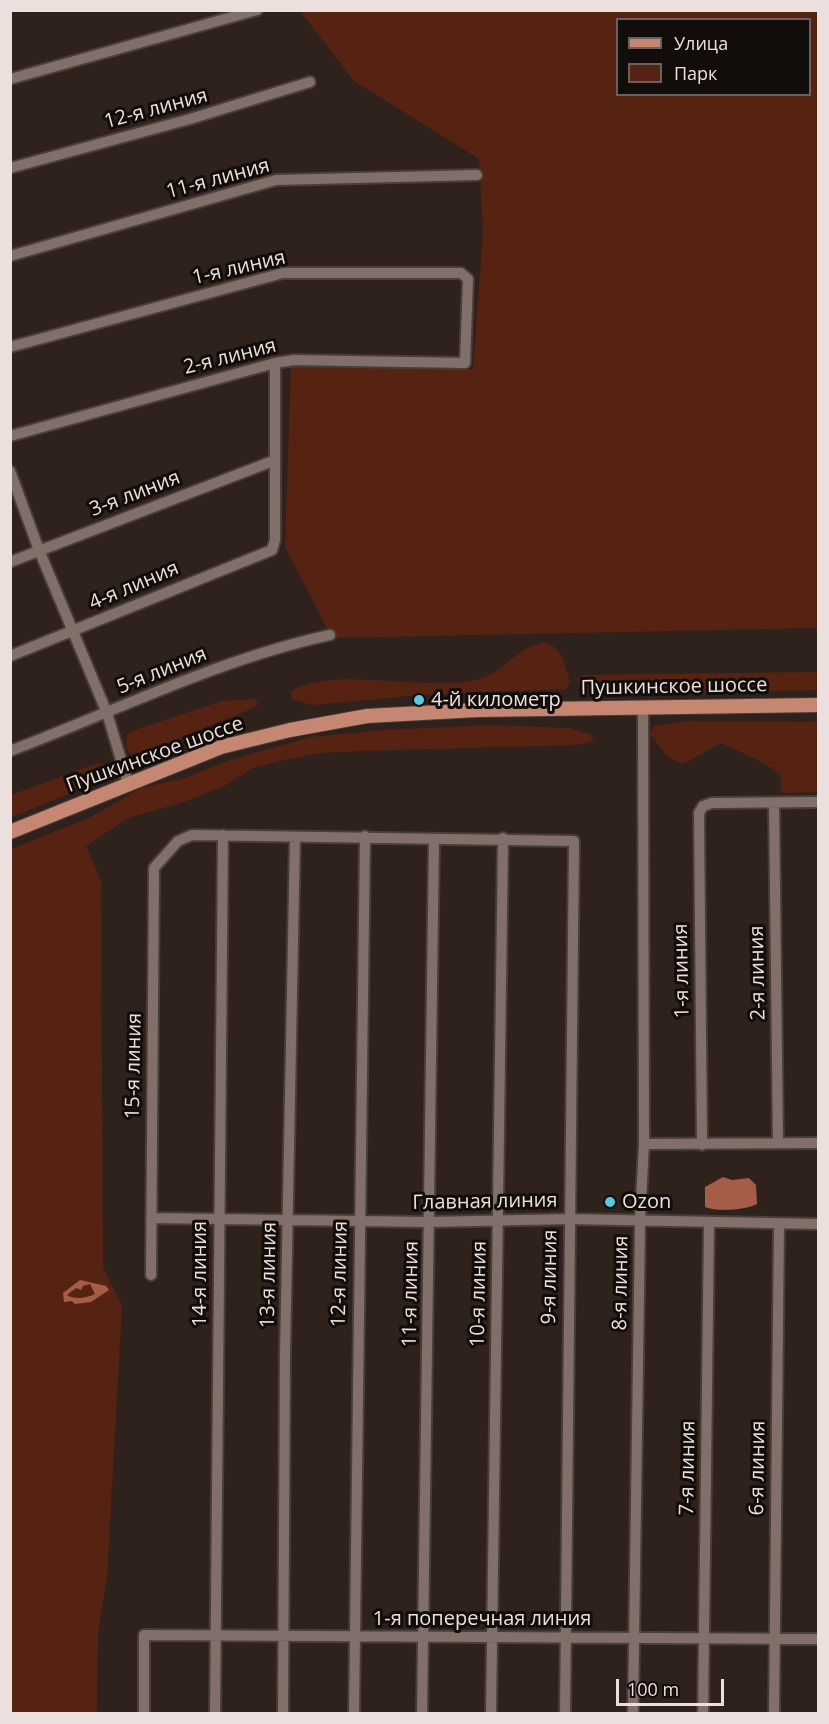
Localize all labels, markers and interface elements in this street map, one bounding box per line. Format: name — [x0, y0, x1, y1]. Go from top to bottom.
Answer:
legend — [616, 18, 811, 96]
text: Улица — [674, 31, 728, 55]
text: Парк — [674, 61, 717, 85]
street label: 12-я линия — [102, 84, 210, 134]
street label: 11-я линия — [164, 154, 272, 204]
street label: 1-я линия — [190, 246, 288, 290]
street label: 2-я линия — [181, 334, 279, 380]
street label: 3-я линия — [86, 466, 184, 522]
street label: 4-я линия — [86, 556, 182, 616]
street label: 5-я линия — [114, 642, 210, 700]
street label: Пушкинское шоссе — [580, 673, 768, 701]
place label: 4-й километр — [431, 688, 561, 712]
marker: 4-й километр — [412, 693, 426, 707]
street label: Пушкинское шоссе — [63, 712, 247, 798]
street label: 1-я линия — [669, 923, 695, 1019]
street label: 2-я линия — [745, 925, 771, 1021]
street label: 15-я линия — [121, 1013, 147, 1119]
street label: Главная линия — [412, 1189, 558, 1215]
place label: Ozon — [622, 1190, 671, 1214]
marker: Ozon — [603, 1195, 617, 1209]
street label: 14-я линия — [188, 1221, 212, 1327]
street label: 12-я линия — [327, 1221, 353, 1327]
street label: 13-я линия — [256, 1222, 282, 1328]
street label: 9-я линия — [537, 1229, 563, 1325]
street label: 8-я линия — [608, 1235, 634, 1331]
street label: 11-я линия — [398, 1241, 424, 1347]
street label: 10-я линия — [466, 1241, 492, 1347]
street label: 7-я линия — [675, 1420, 701, 1516]
street label: 6-я линия — [745, 1420, 771, 1516]
street label: 1-я поперечная линия — [373, 1607, 591, 1631]
scale bar — [619, 1667, 727, 1705]
text: 100 m — [627, 1677, 679, 1701]

